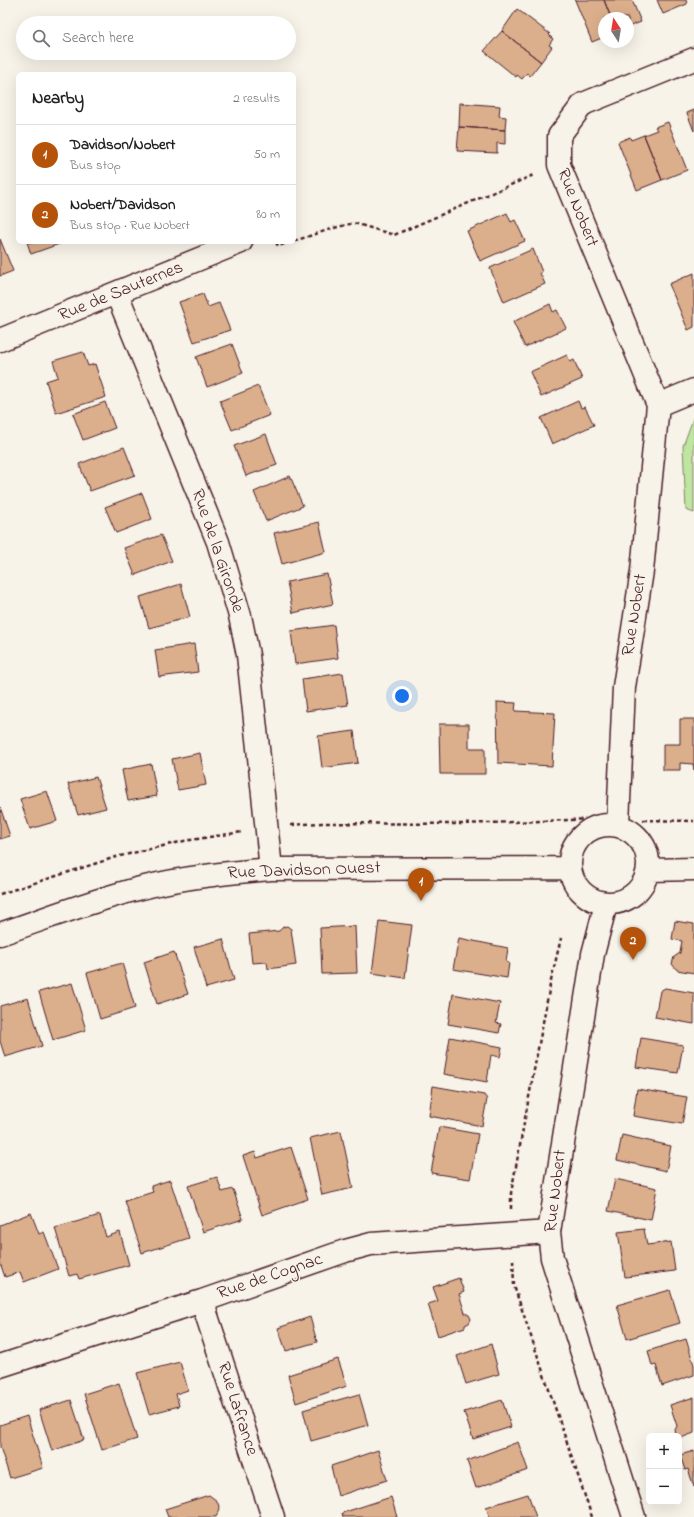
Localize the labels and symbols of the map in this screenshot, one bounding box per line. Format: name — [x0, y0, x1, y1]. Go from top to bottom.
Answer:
north arrow — [598, 12, 634, 48]
street label: Rue Nobert — [549, 165, 605, 251]
street label: Rue de Sauternes — [55, 255, 187, 329]
street label: Rue de la Gironde — [184, 486, 251, 617]
street label: Rue Nobert — [616, 572, 654, 658]
your location — [392, 686, 412, 706]
street label: Rue Davidson Ouest — [227, 855, 381, 887]
pin: 1 — [408, 868, 434, 901]
pin: 2 — [620, 927, 646, 960]
street label: Rue Nobert — [538, 1148, 574, 1234]
street label: Rue de Cognac — [214, 1247, 326, 1308]
street label: Rue Lafrance — [210, 1359, 265, 1460]

